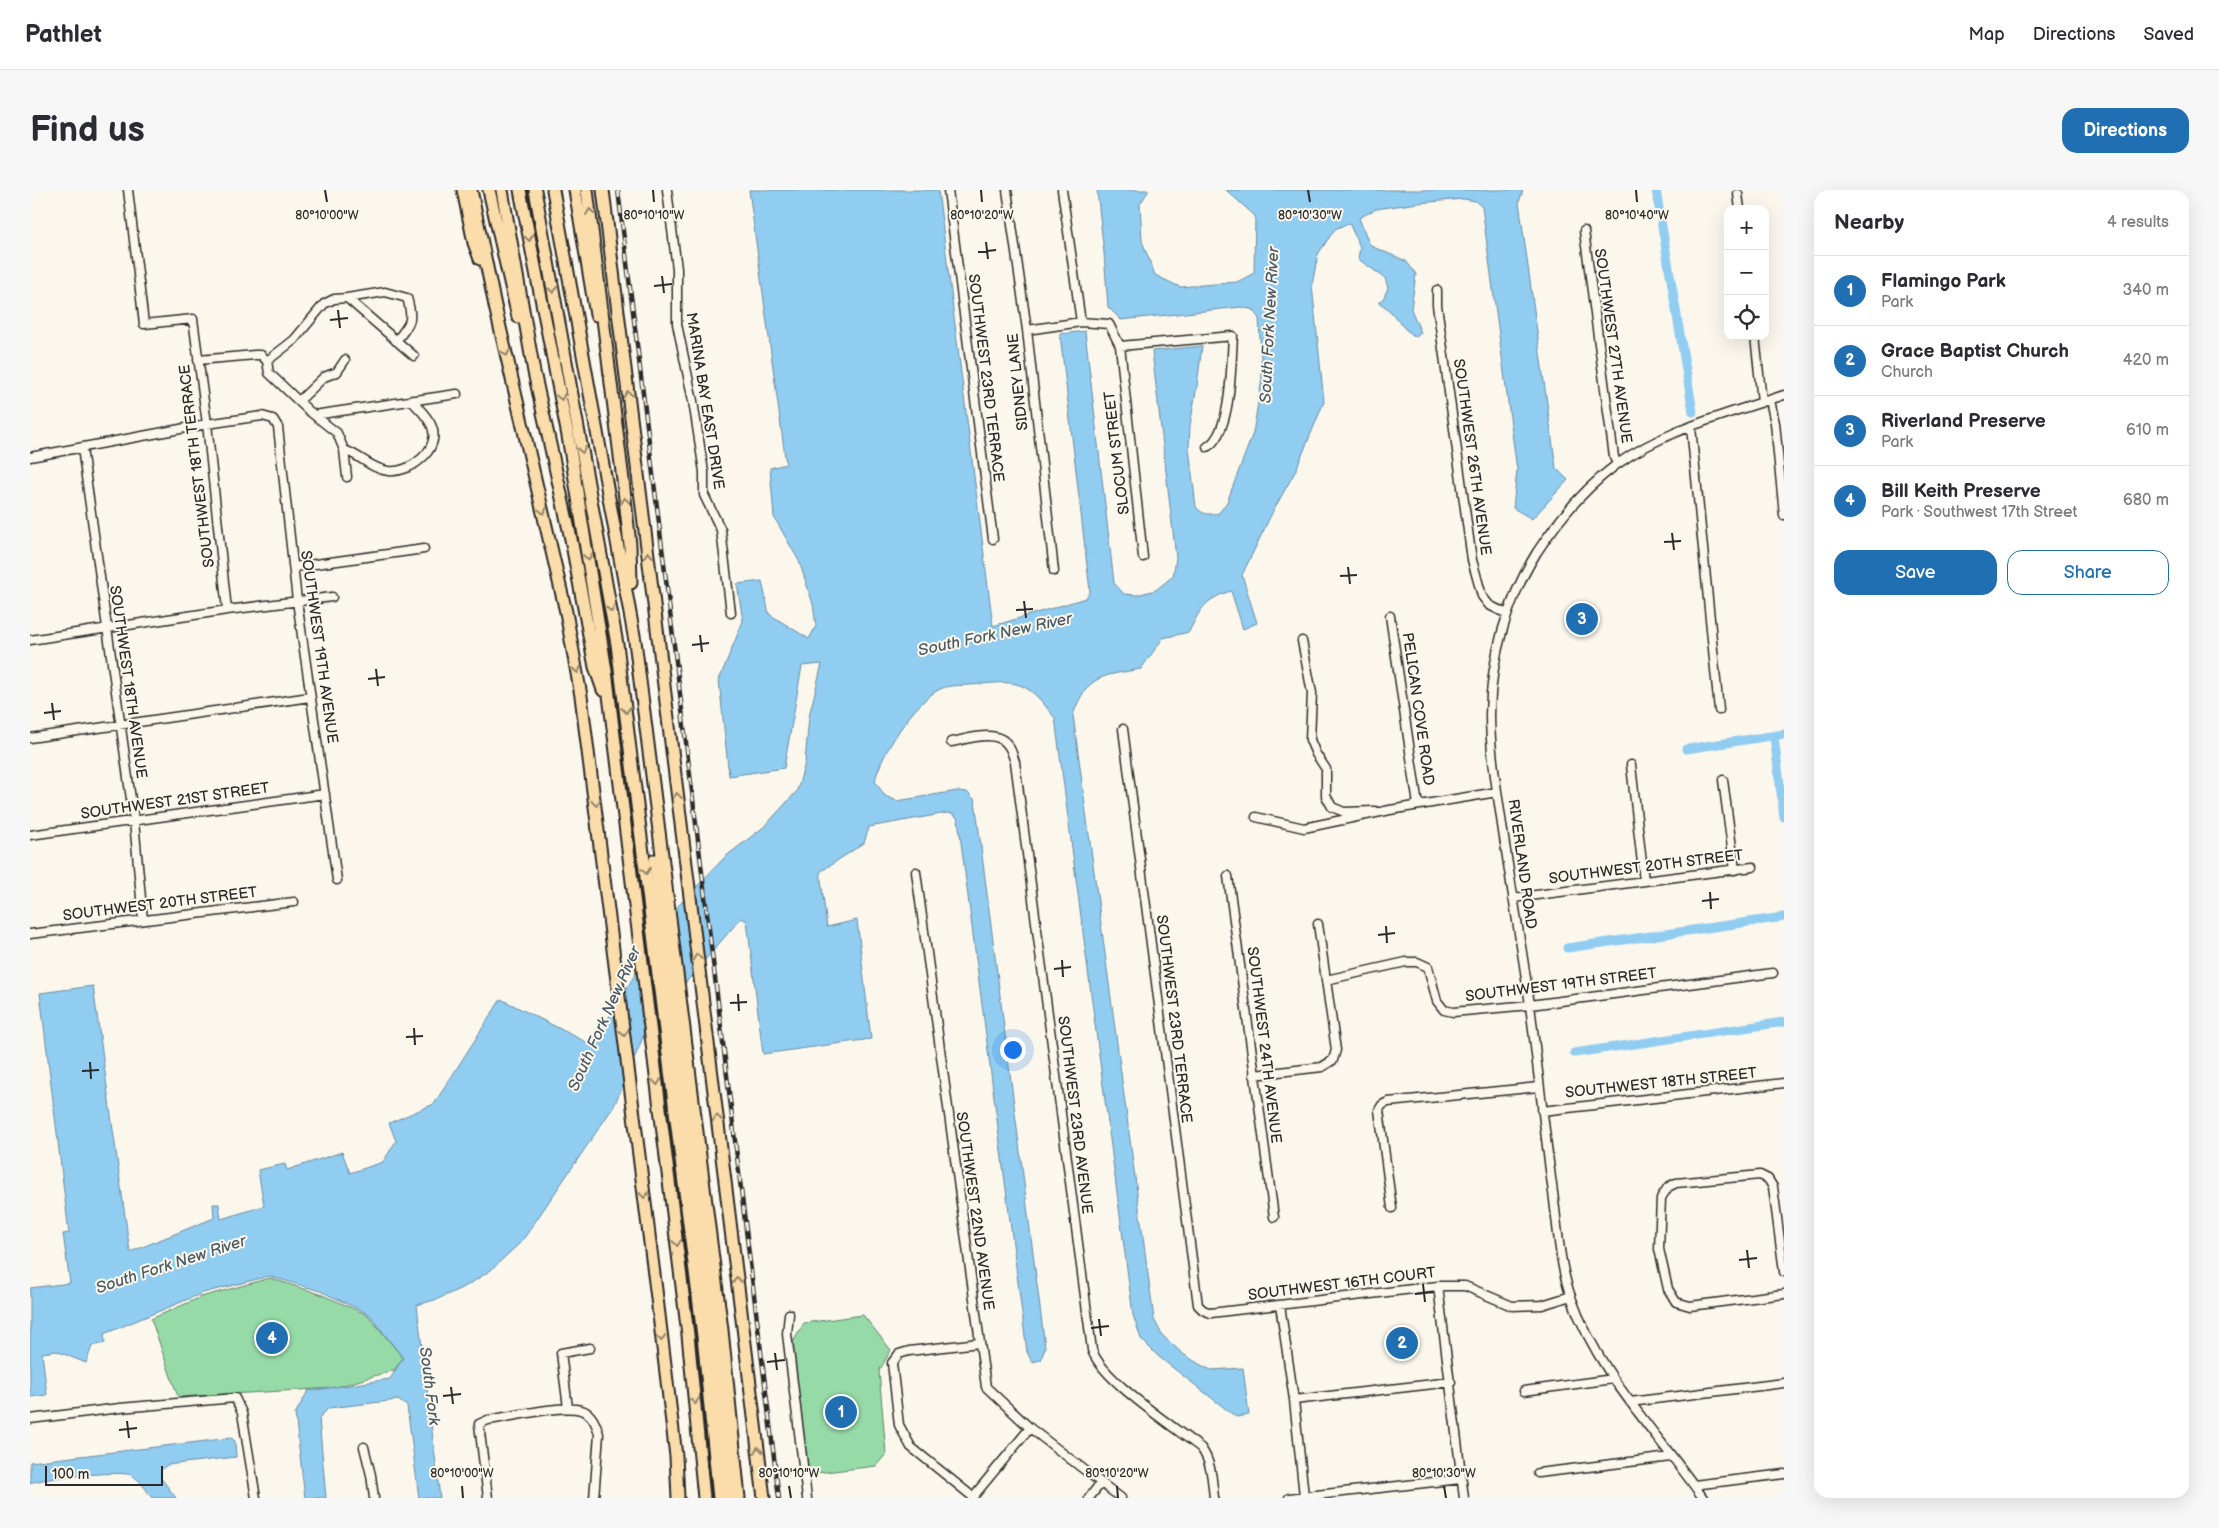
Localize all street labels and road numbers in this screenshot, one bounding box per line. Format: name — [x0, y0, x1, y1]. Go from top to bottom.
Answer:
street label: SOUTHWEST 27TH AVENUE — [1590, 247, 1636, 445]
street label: SOUTHWEST 23RD TERRACE — [964, 273, 1008, 483]
street label: MARINA BAY EAST DRIVE — [682, 311, 728, 491]
street label: SIDNEY LANE — [1003, 332, 1033, 432]
street label: SOUTHWEST 26TH AVENUE — [1449, 358, 1495, 557]
street label: SOUTHWEST 18TH TERRACE — [175, 363, 219, 569]
street label: SLOCUM STREET — [1100, 390, 1134, 516]
street label: SOUTHWEST 19TH AVENUE — [296, 549, 342, 745]
street label: SOUTHWEST 18TH AVENUE — [105, 584, 151, 780]
street label: PELICAN COVE ROAD — [1398, 631, 1438, 787]
street label: SOUTHWEST 21ST STREET — [79, 778, 271, 824]
street label: RIVERLAND ROAD — [1503, 798, 1541, 930]
street label: SOUTHWEST 20TH STREET — [1548, 846, 1744, 888]
street label: SOUTHWEST 20TH STREET — [62, 883, 258, 925]
street label: SOUTHWEST 23RD TERRACE — [1152, 914, 1196, 1124]
street label: SOUTHWEST 24TH AVENUE — [1243, 946, 1286, 1145]
street label: SOUTHWEST 19TH STREET — [1464, 964, 1658, 1006]
street label: SOUTHWEST 23RD AVENUE — [1053, 1015, 1097, 1215]
street label: SOUTHWEST 18TH STREET — [1564, 1063, 1758, 1103]
street label: SOUTHWEST 22ND AVENUE — [952, 1111, 998, 1312]
street label: SOUTHWEST 16TH COURT — [1247, 1263, 1437, 1305]

